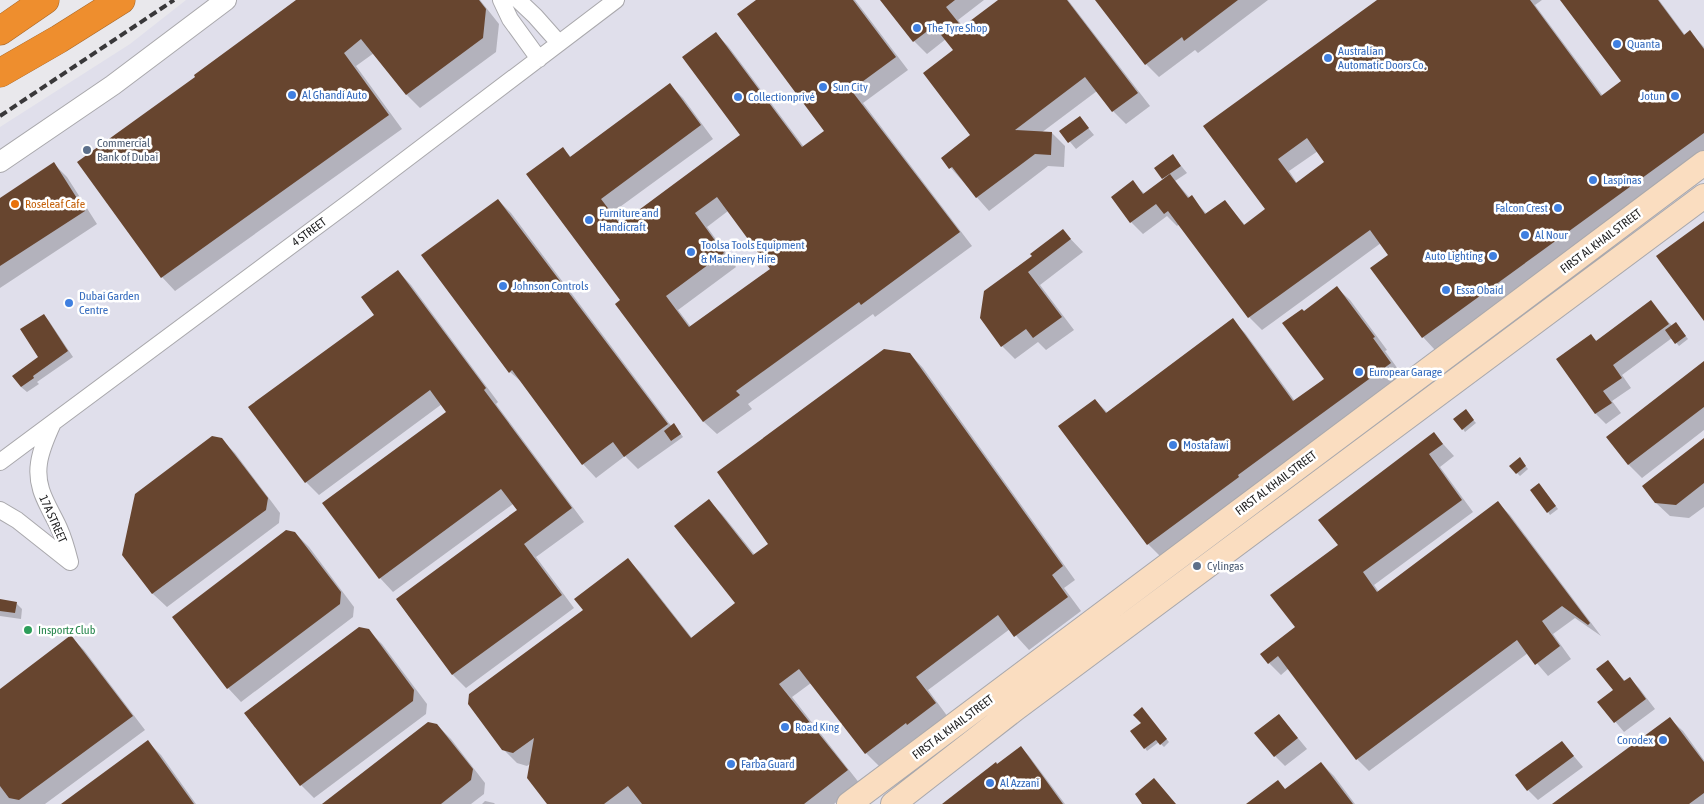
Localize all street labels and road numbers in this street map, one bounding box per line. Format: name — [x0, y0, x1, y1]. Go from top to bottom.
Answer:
street label: FIRST AL KHAIL STREET — [1558, 206, 1645, 276]
street label: 4 STREET — [289, 214, 330, 249]
street label: FIRST AL KHAIL STREET — [1233, 448, 1320, 518]
street label: 17A STREET — [36, 493, 70, 546]
street label: FIRST AL KHAIL STREET — [910, 692, 997, 762]

